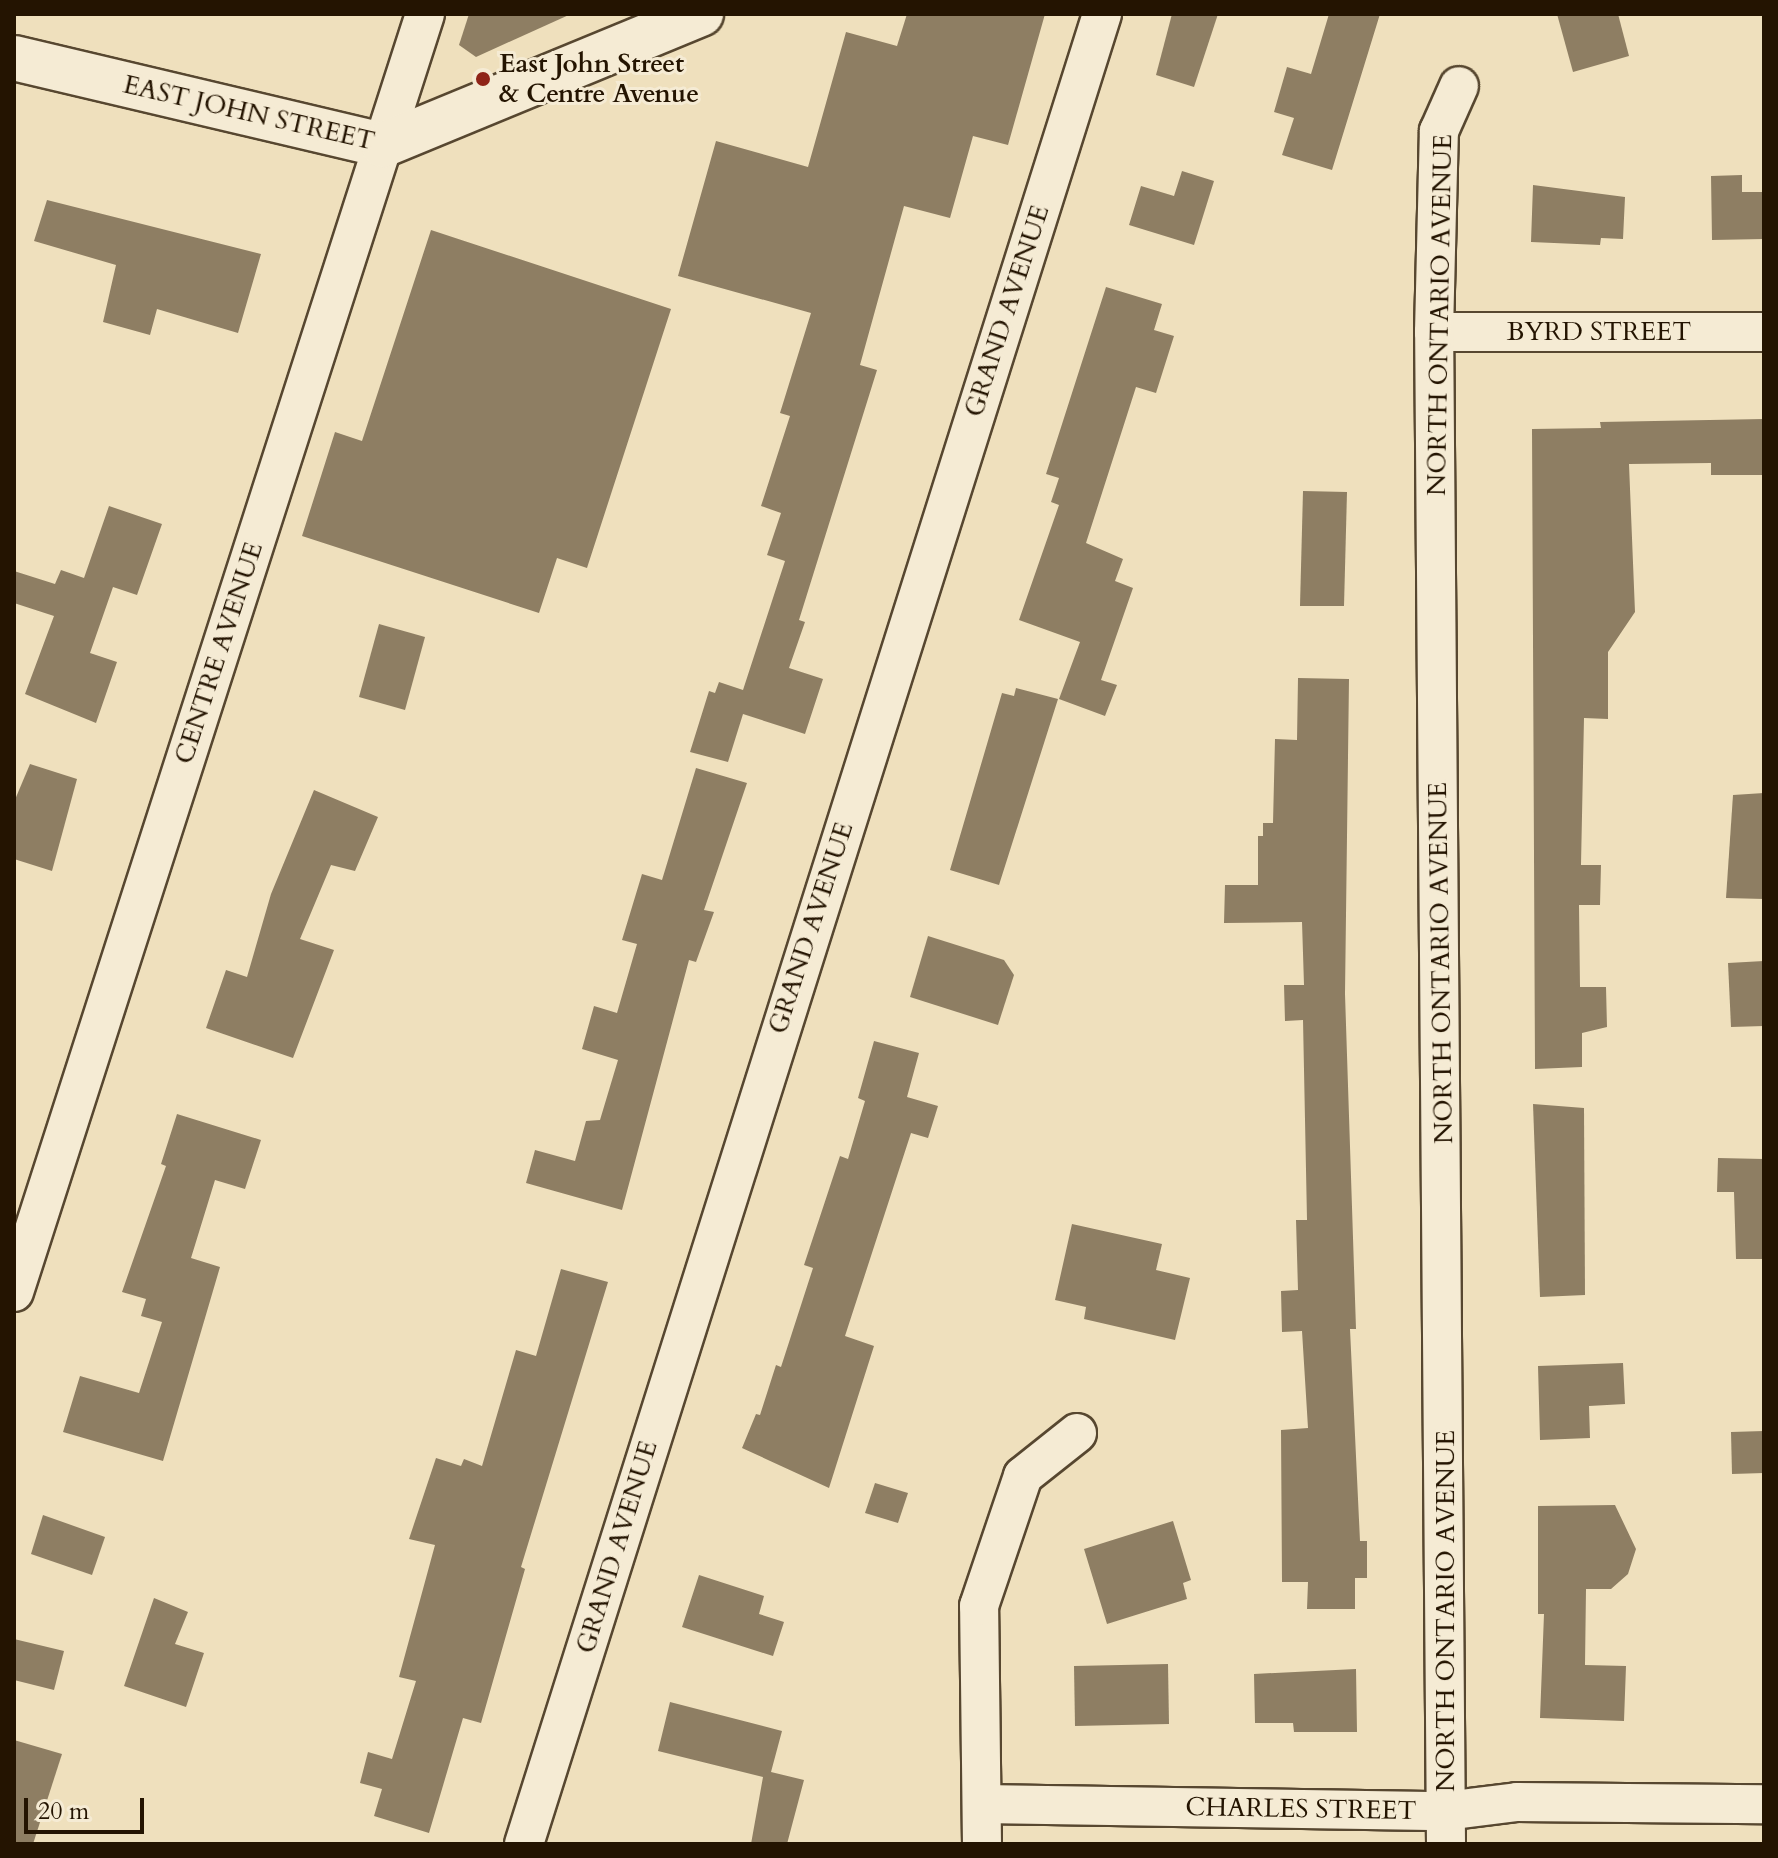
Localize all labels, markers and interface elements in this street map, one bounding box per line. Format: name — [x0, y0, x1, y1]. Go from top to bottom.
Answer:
place label: East John Street & Centre Avenue — [499, 48, 699, 110]
street label: EAST JOHN STREET — [120, 69, 378, 157]
marker: East John Street & Centre Avenue — [474, 70, 492, 88]
street label: NORTH ONTARIO AVENUE — [1421, 134, 1459, 496]
street label: GRAND AVENUE — [958, 201, 1056, 421]
street label: BYRD STREET — [1507, 316, 1691, 348]
street label: CENTRE AVENUE — [168, 538, 270, 768]
street label: NORTH ONTARIO AVENUE — [1422, 782, 1460, 1144]
street label: GRAND AVENUE — [762, 818, 860, 1038]
street label: NORTH ONTARIO AVENUE — [1430, 1430, 1462, 1792]
street label: GRAND AVENUE — [570, 1437, 664, 1657]
scale bar — [28, 1782, 148, 1832]
street label: CHARLES STREET — [1185, 1791, 1417, 1827]
text: 20 m — [38, 1795, 89, 1828]

